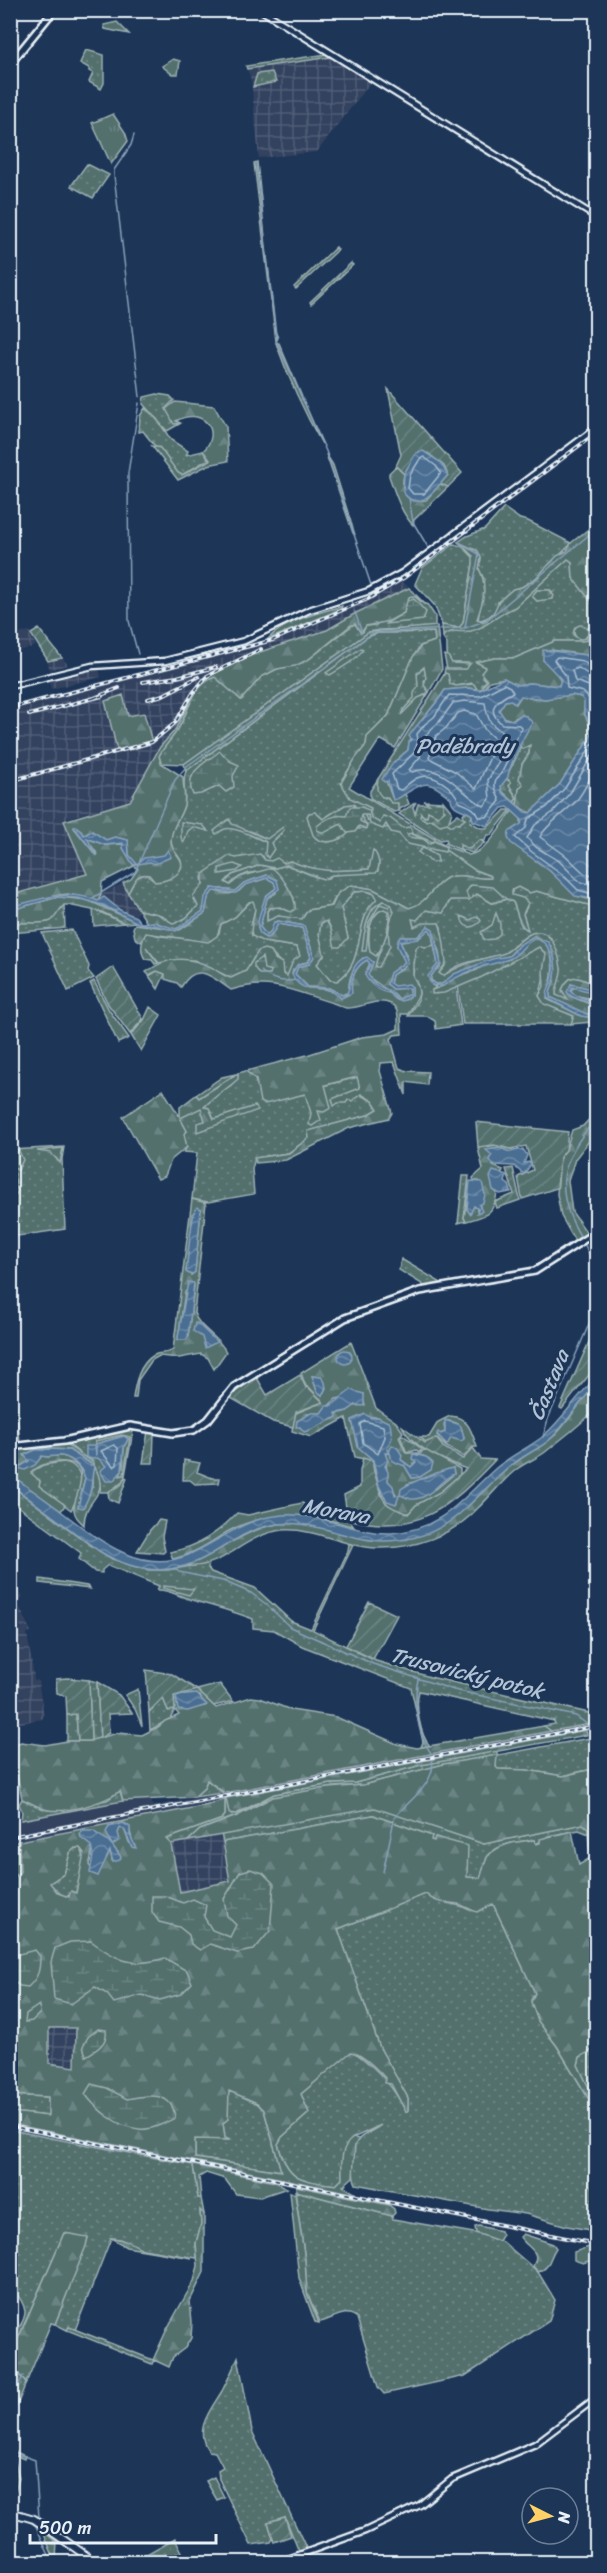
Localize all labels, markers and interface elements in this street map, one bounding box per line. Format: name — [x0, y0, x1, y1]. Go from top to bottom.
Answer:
water label: Poděbrady — [416, 727, 517, 765]
water label: Častava — [518, 1342, 581, 1426]
water label: Morava — [300, 1486, 375, 1536]
water label: Trusovický potok — [387, 1636, 550, 1711]
north arrow — [520, 2486, 580, 2546]
scale bar — [30, 2507, 216, 2545]
text: N — [549, 2509, 580, 2525]
text: 500 m — [39, 2512, 91, 2544]

